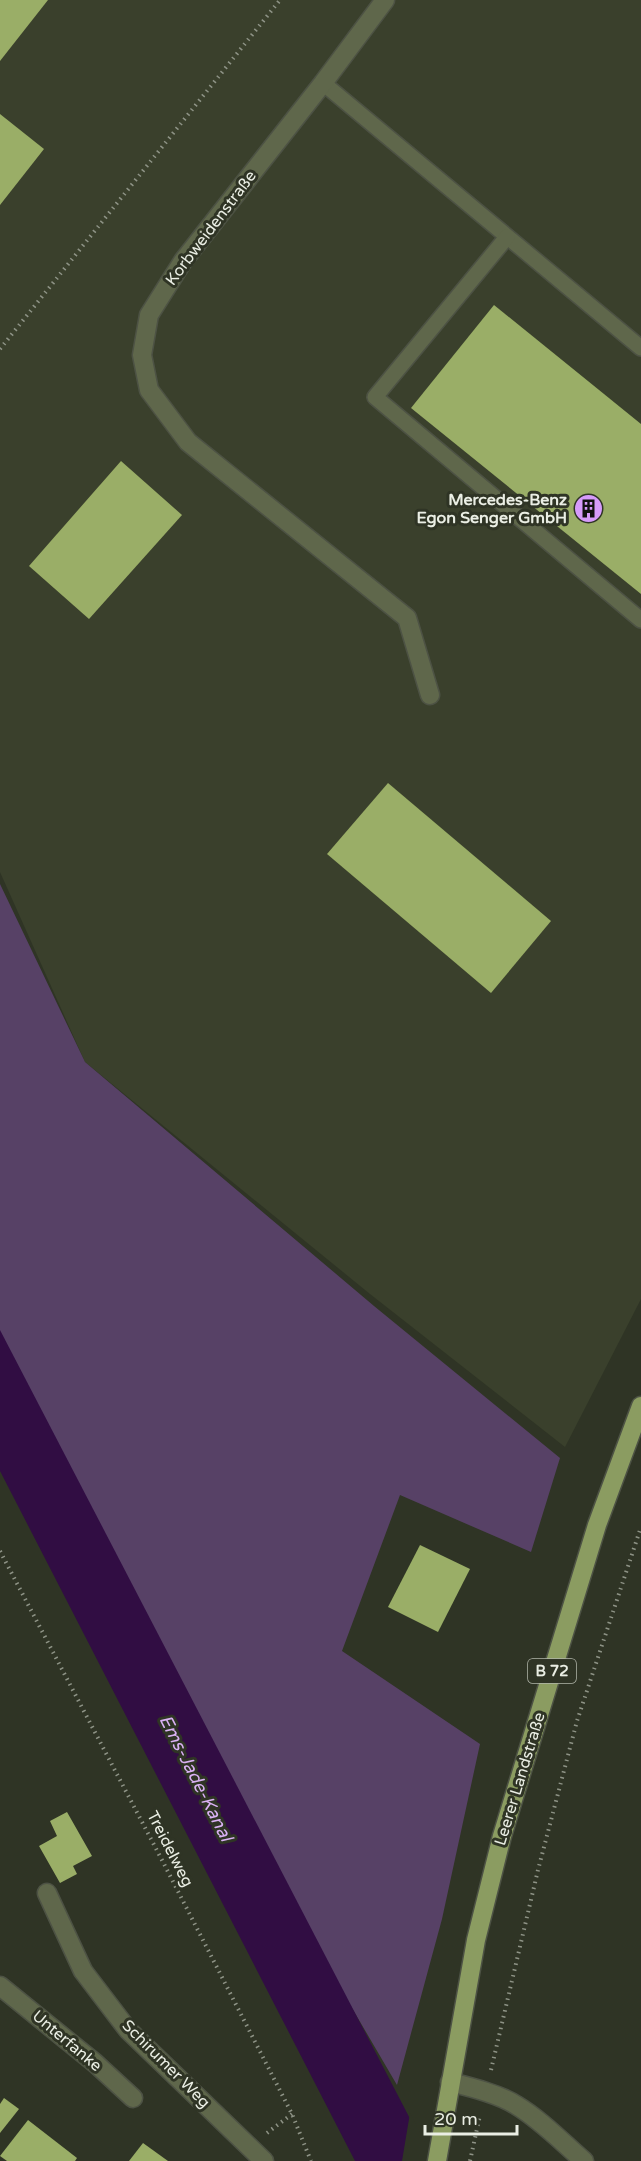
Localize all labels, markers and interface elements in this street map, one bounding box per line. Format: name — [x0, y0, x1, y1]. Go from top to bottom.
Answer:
street label: Korbweidenstraße — [161, 167, 261, 289]
place label: Mercedes-Benz Egon Senger GmbH — [416, 490, 567, 528]
building icon: Mercedes-Benz Egon Senger GmbH — [572, 493, 604, 525]
road number: B 72 — [528, 1659, 576, 1683]
street label: Leerer Landstraße — [490, 1710, 550, 1848]
water label: Ems-Jade-Kanal — [155, 1711, 238, 1847]
street label: Treidelweg — [142, 1808, 198, 1890]
street label: Unterfanke — [28, 2006, 106, 2076]
street label: Schirumer Weg — [118, 2016, 214, 2112]
scale bar — [425, 2098, 516, 2136]
text: 20 m — [434, 2108, 478, 2130]

